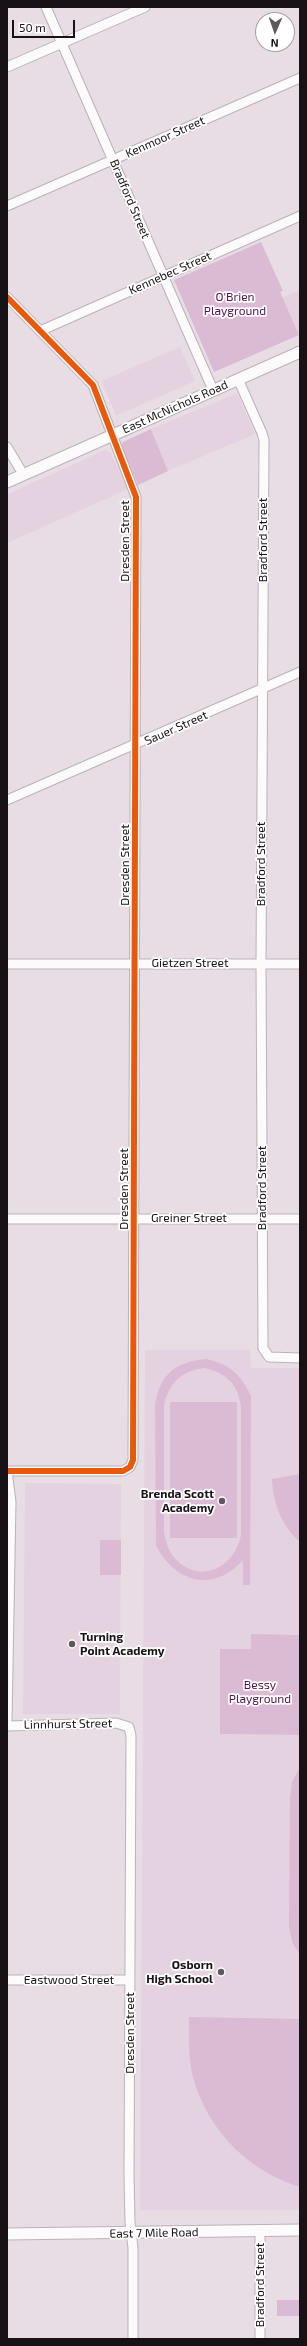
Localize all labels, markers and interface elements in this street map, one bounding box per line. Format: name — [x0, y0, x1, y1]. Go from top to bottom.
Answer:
scale bar — [14, 12, 77, 38]
north arrow — [255, 12, 295, 52]
text: 50 m — [19, 20, 46, 34]
text: N — [270, 37, 279, 50]
street label: Kenmoor Street — [123, 113, 207, 161]
street label: Bradford Street — [107, 157, 153, 241]
street label: Kennebec Street — [126, 248, 214, 298]
park label: O'Brien Playground — [204, 290, 266, 318]
street label: East McNichols Road — [120, 377, 230, 437]
street label: Bradford Street — [256, 498, 270, 582]
street label: Dresden Street — [118, 500, 132, 582]
street label: Sauer Street — [142, 708, 210, 748]
street label: Bradford Street — [254, 822, 268, 906]
street label: Dresden Street — [118, 824, 132, 906]
street label: Gietzen Street — [151, 956, 229, 970]
street label: Bradford Street — [255, 1146, 269, 1230]
street label: Dresden Street — [117, 1148, 131, 1230]
street label: Greiner Street — [151, 1211, 227, 1225]
place label: Brenda Scott Academy — [141, 1487, 214, 1515]
marker: Brenda Scott Academy — [217, 1496, 227, 1506]
place label: Turning Point Academy — [80, 1630, 165, 1658]
marker: Turning Point Academy — [67, 1639, 77, 1649]
park label: Bessy Playground — [229, 1678, 291, 1706]
street label: Linnhurst Street — [24, 1716, 112, 1732]
place label: Osborn High School — [146, 1958, 213, 1986]
marker: Osborn High School — [216, 1967, 226, 1977]
street label: Eastwood Street — [24, 1973, 114, 1987]
street label: Dresden Street — [123, 1992, 137, 2074]
street label: East 7 Mile Road — [109, 2225, 199, 2241]
street label: Bradford Street — [253, 2243, 267, 2327]

